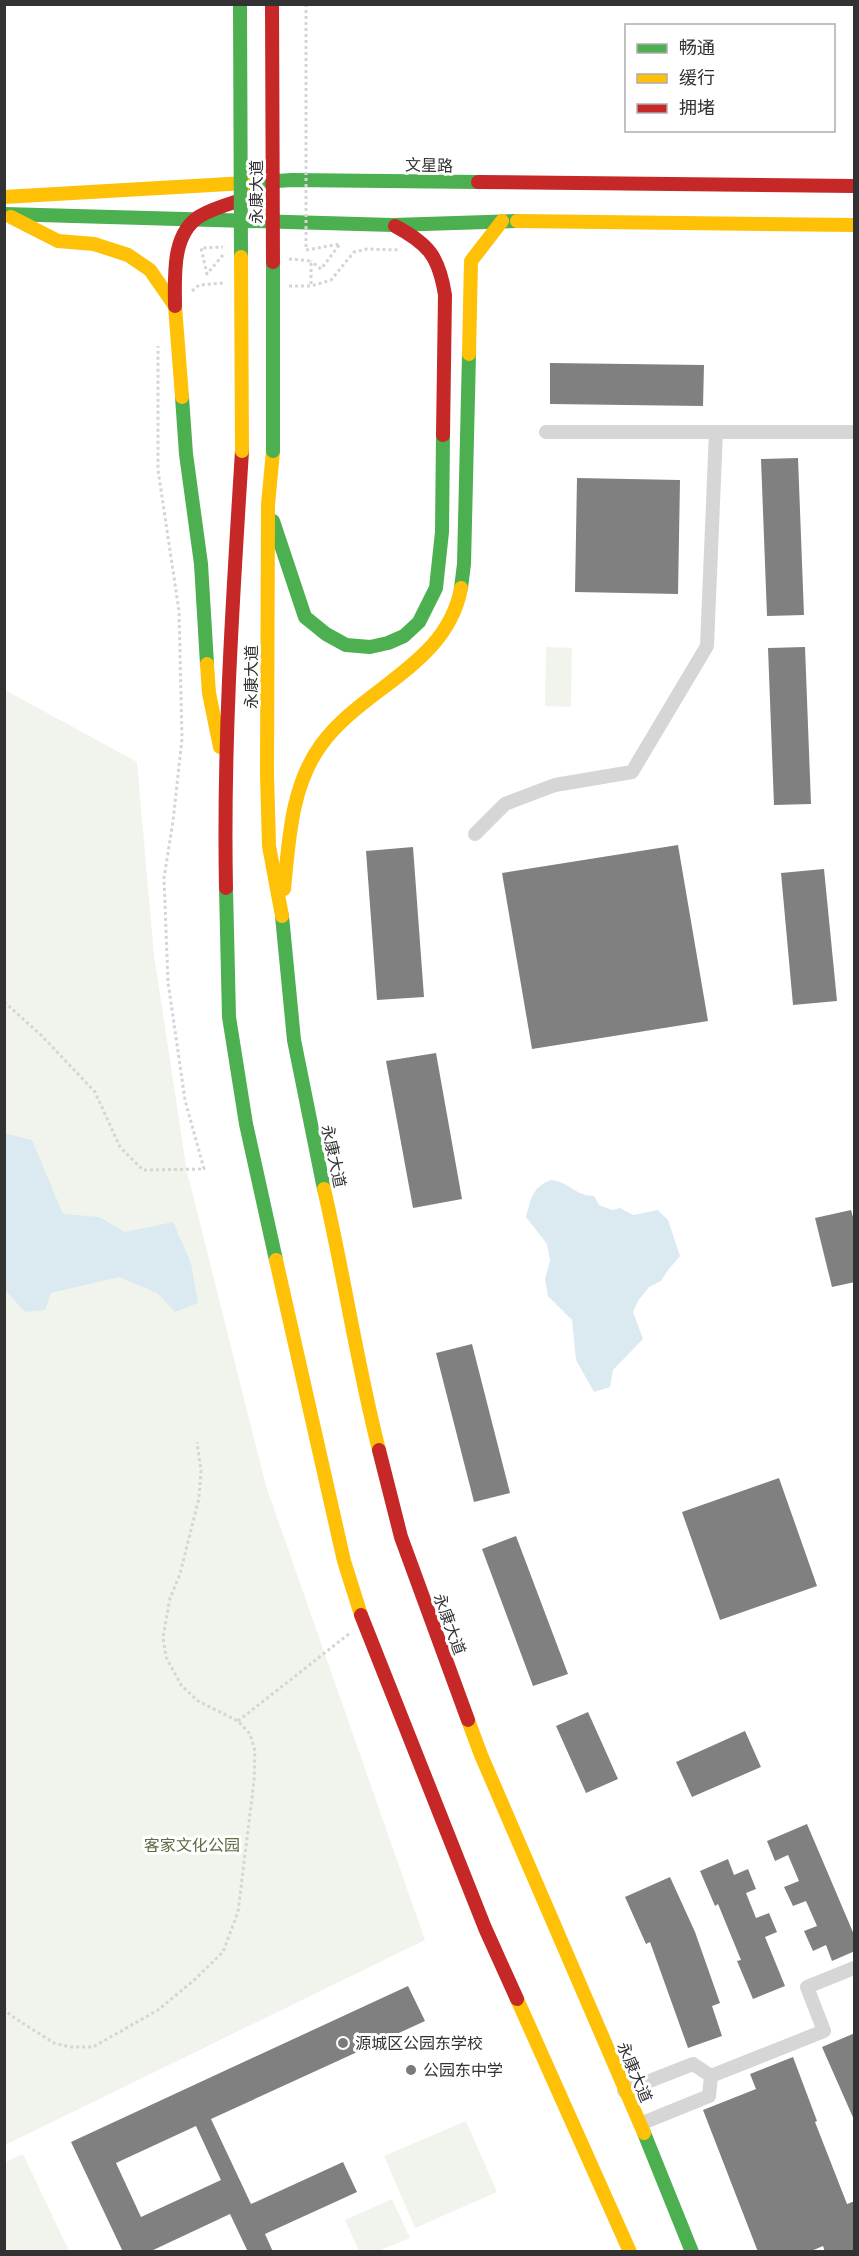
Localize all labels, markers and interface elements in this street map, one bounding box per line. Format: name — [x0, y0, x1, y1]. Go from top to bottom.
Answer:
legend — [625, 24, 835, 132]
text: 畅通 — [679, 34, 715, 61]
text: 缓行 — [679, 64, 715, 91]
text: 拥堵 — [679, 94, 715, 121]
street label: 文星路 — [405, 153, 453, 177]
street label: 永康大道 — [244, 160, 268, 224]
street label: 永康大道 — [239, 645, 263, 709]
street label: 永康大道 — [316, 1122, 352, 1190]
street label: 永康大道 — [428, 1590, 472, 1658]
park label: 客家文化公园 — [144, 1833, 240, 1857]
place label: 源城区公园东学校 — [355, 2031, 483, 2055]
marker: 源城区公园东学校 — [336, 2036, 350, 2050]
street label: 永康大道 — [611, 2038, 659, 2106]
place label: 公园东中学 — [423, 2058, 503, 2082]
marker: 公园东中学 — [404, 2063, 418, 2077]

